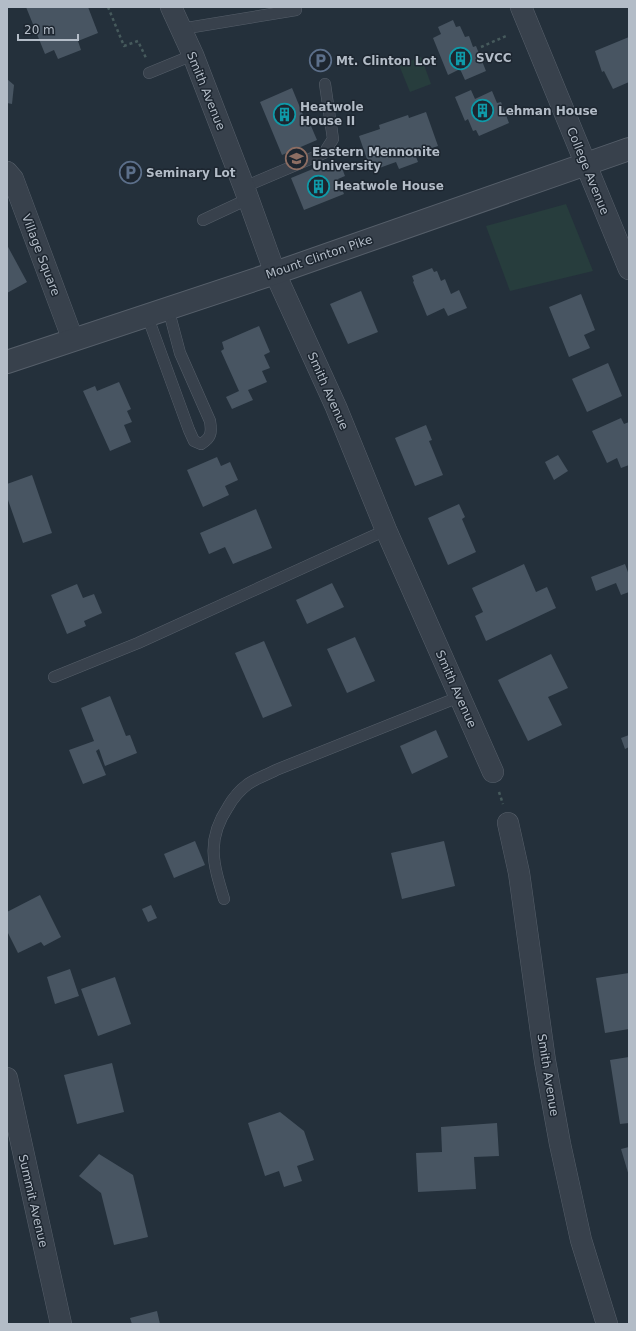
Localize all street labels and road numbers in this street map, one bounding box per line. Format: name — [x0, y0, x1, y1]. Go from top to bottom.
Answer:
street label: Smith Avenue — [184, 50, 228, 132]
street label: College Avenue — [564, 125, 612, 217]
street label: Village Square — [19, 212, 63, 298]
street label: Mount Clinton Pike — [264, 232, 374, 282]
street label: Smith Avenue — [305, 350, 351, 432]
street label: Smith Avenue — [433, 648, 479, 730]
street label: Smith Avenue — [535, 1033, 561, 1117]
street label: Summit Avenue — [15, 1153, 51, 1249]

